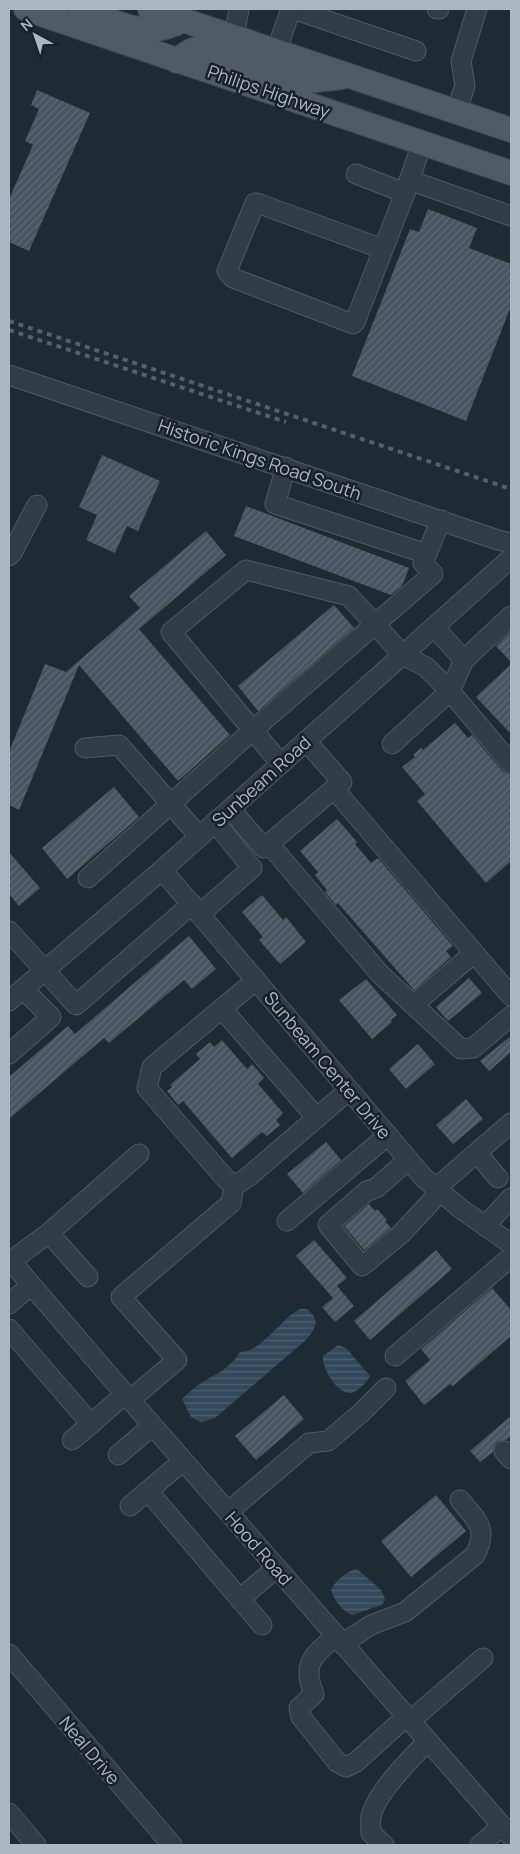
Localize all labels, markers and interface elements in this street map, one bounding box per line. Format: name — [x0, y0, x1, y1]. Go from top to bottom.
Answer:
north arrow — [10, 10, 60, 60]
text: N — [16, 14, 36, 35]
street label: Philips Highway — [205, 59, 334, 123]
street label: Historic Kings Road South — [155, 413, 365, 505]
street label: Sunbeam Road — [207, 730, 315, 832]
street label: Sunbeam Center Drive — [259, 986, 397, 1144]
street label: Hood Road — [220, 1506, 298, 1590]
street label: Neal Drive — [54, 1711, 126, 1789]

